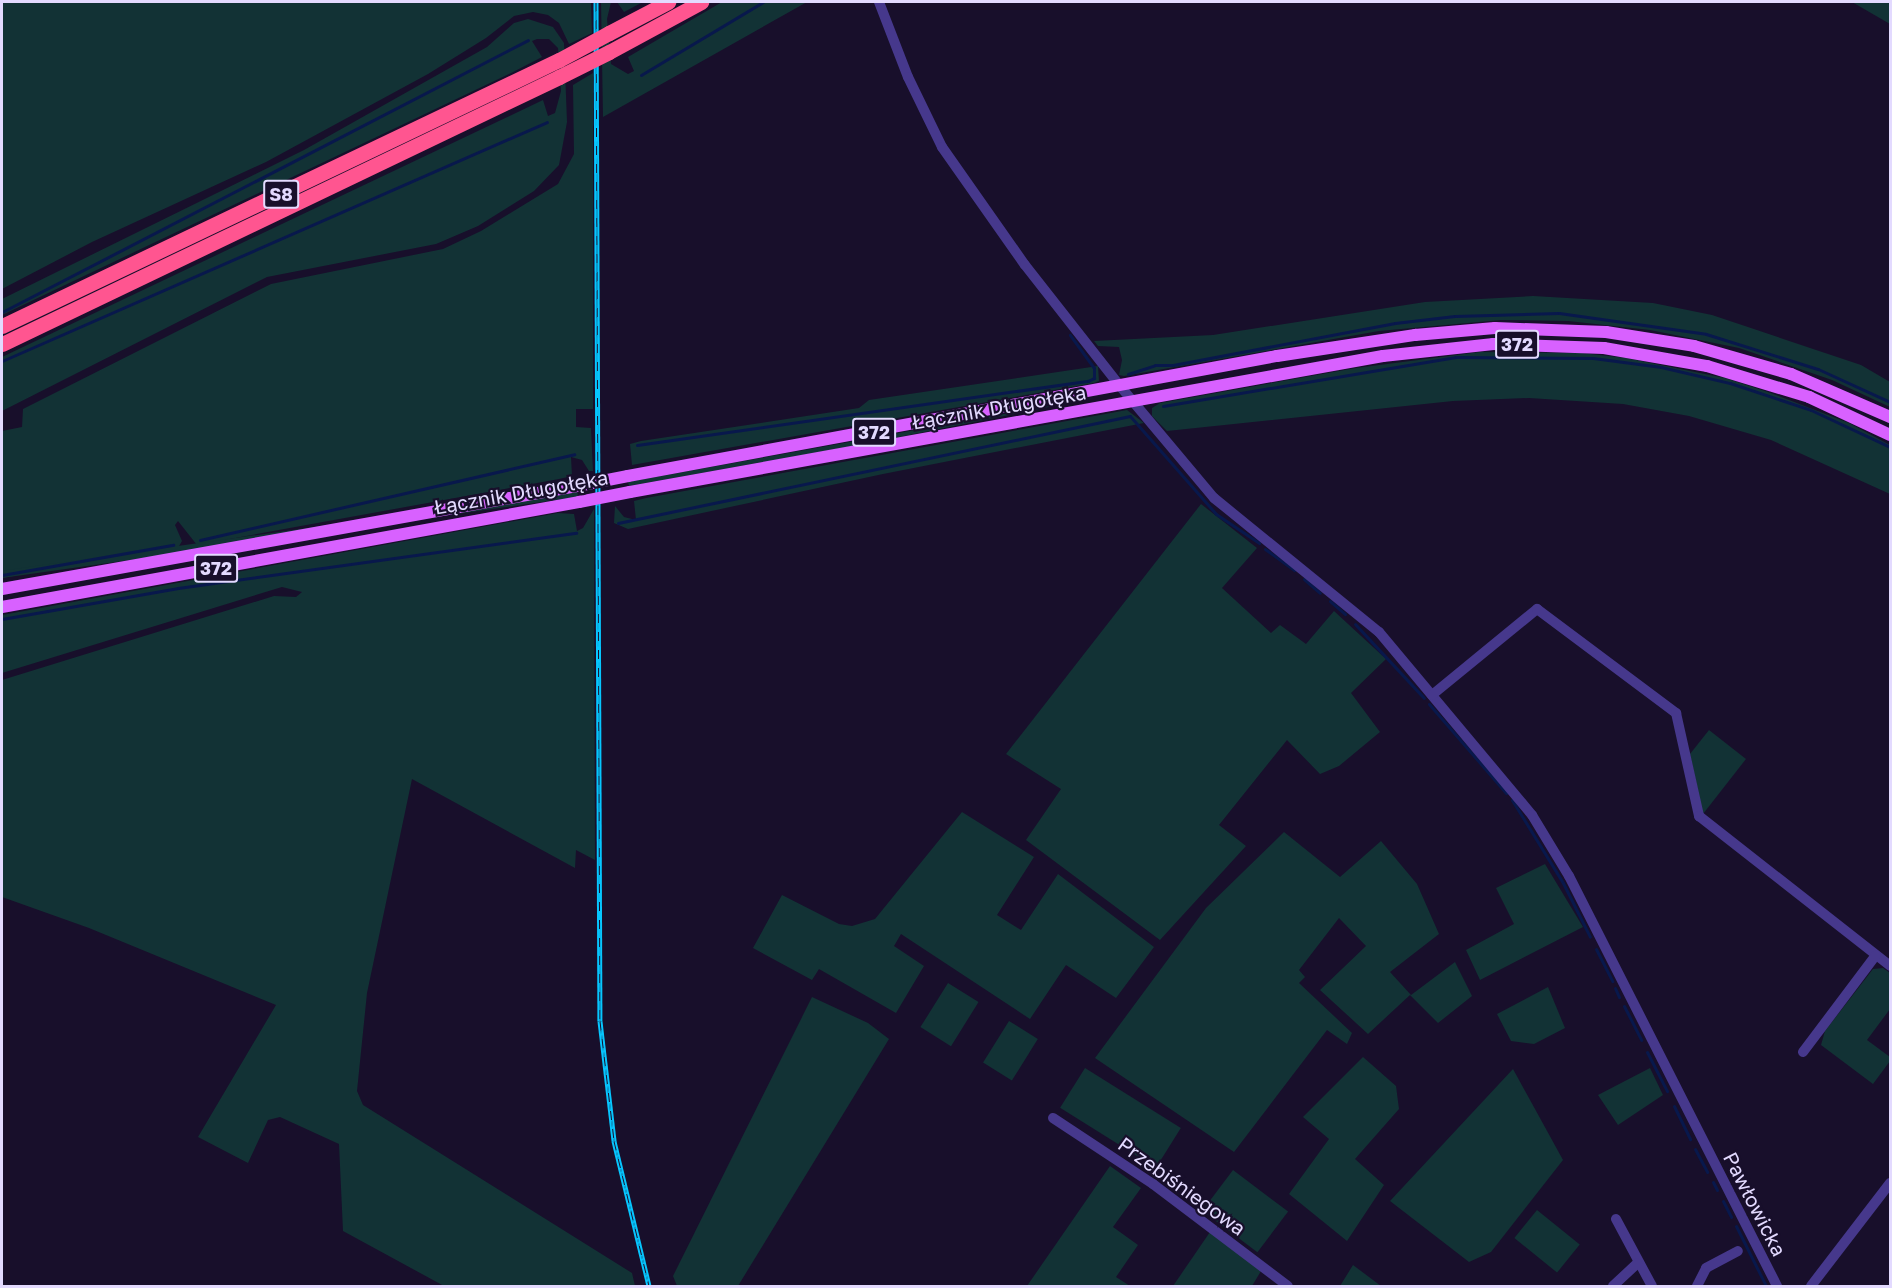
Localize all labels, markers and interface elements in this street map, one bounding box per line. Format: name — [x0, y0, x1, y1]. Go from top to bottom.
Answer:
road number: S8 — [263, 179, 299, 209]
road number: 372 — [1494, 329, 1540, 359]
street label: Łącznik Długołęka — [910, 380, 1088, 434]
road number: 372 — [852, 417, 896, 447]
street label: Łącznik Długołęka — [432, 465, 610, 519]
road number: 372 — [194, 553, 238, 583]
street label: Przebiśniegowa — [1114, 1132, 1250, 1240]
street label: Pawłowicka — [1719, 1148, 1791, 1260]

